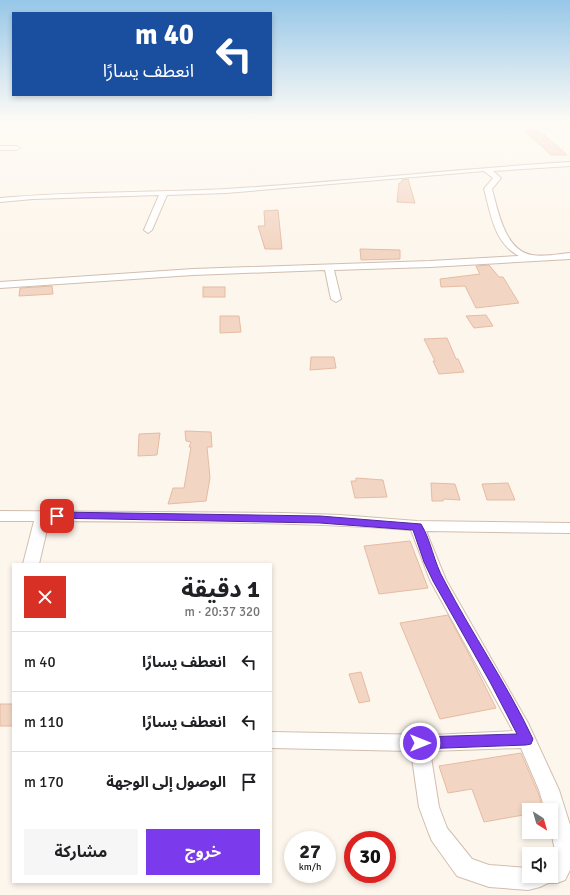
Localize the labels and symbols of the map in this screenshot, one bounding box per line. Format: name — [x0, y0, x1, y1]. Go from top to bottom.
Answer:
pin — [40, 499, 74, 533]
position arrow — [399, 722, 441, 764]
north arrow — [522, 803, 558, 839]
speed limit sign: 30 — [344, 831, 396, 883]

